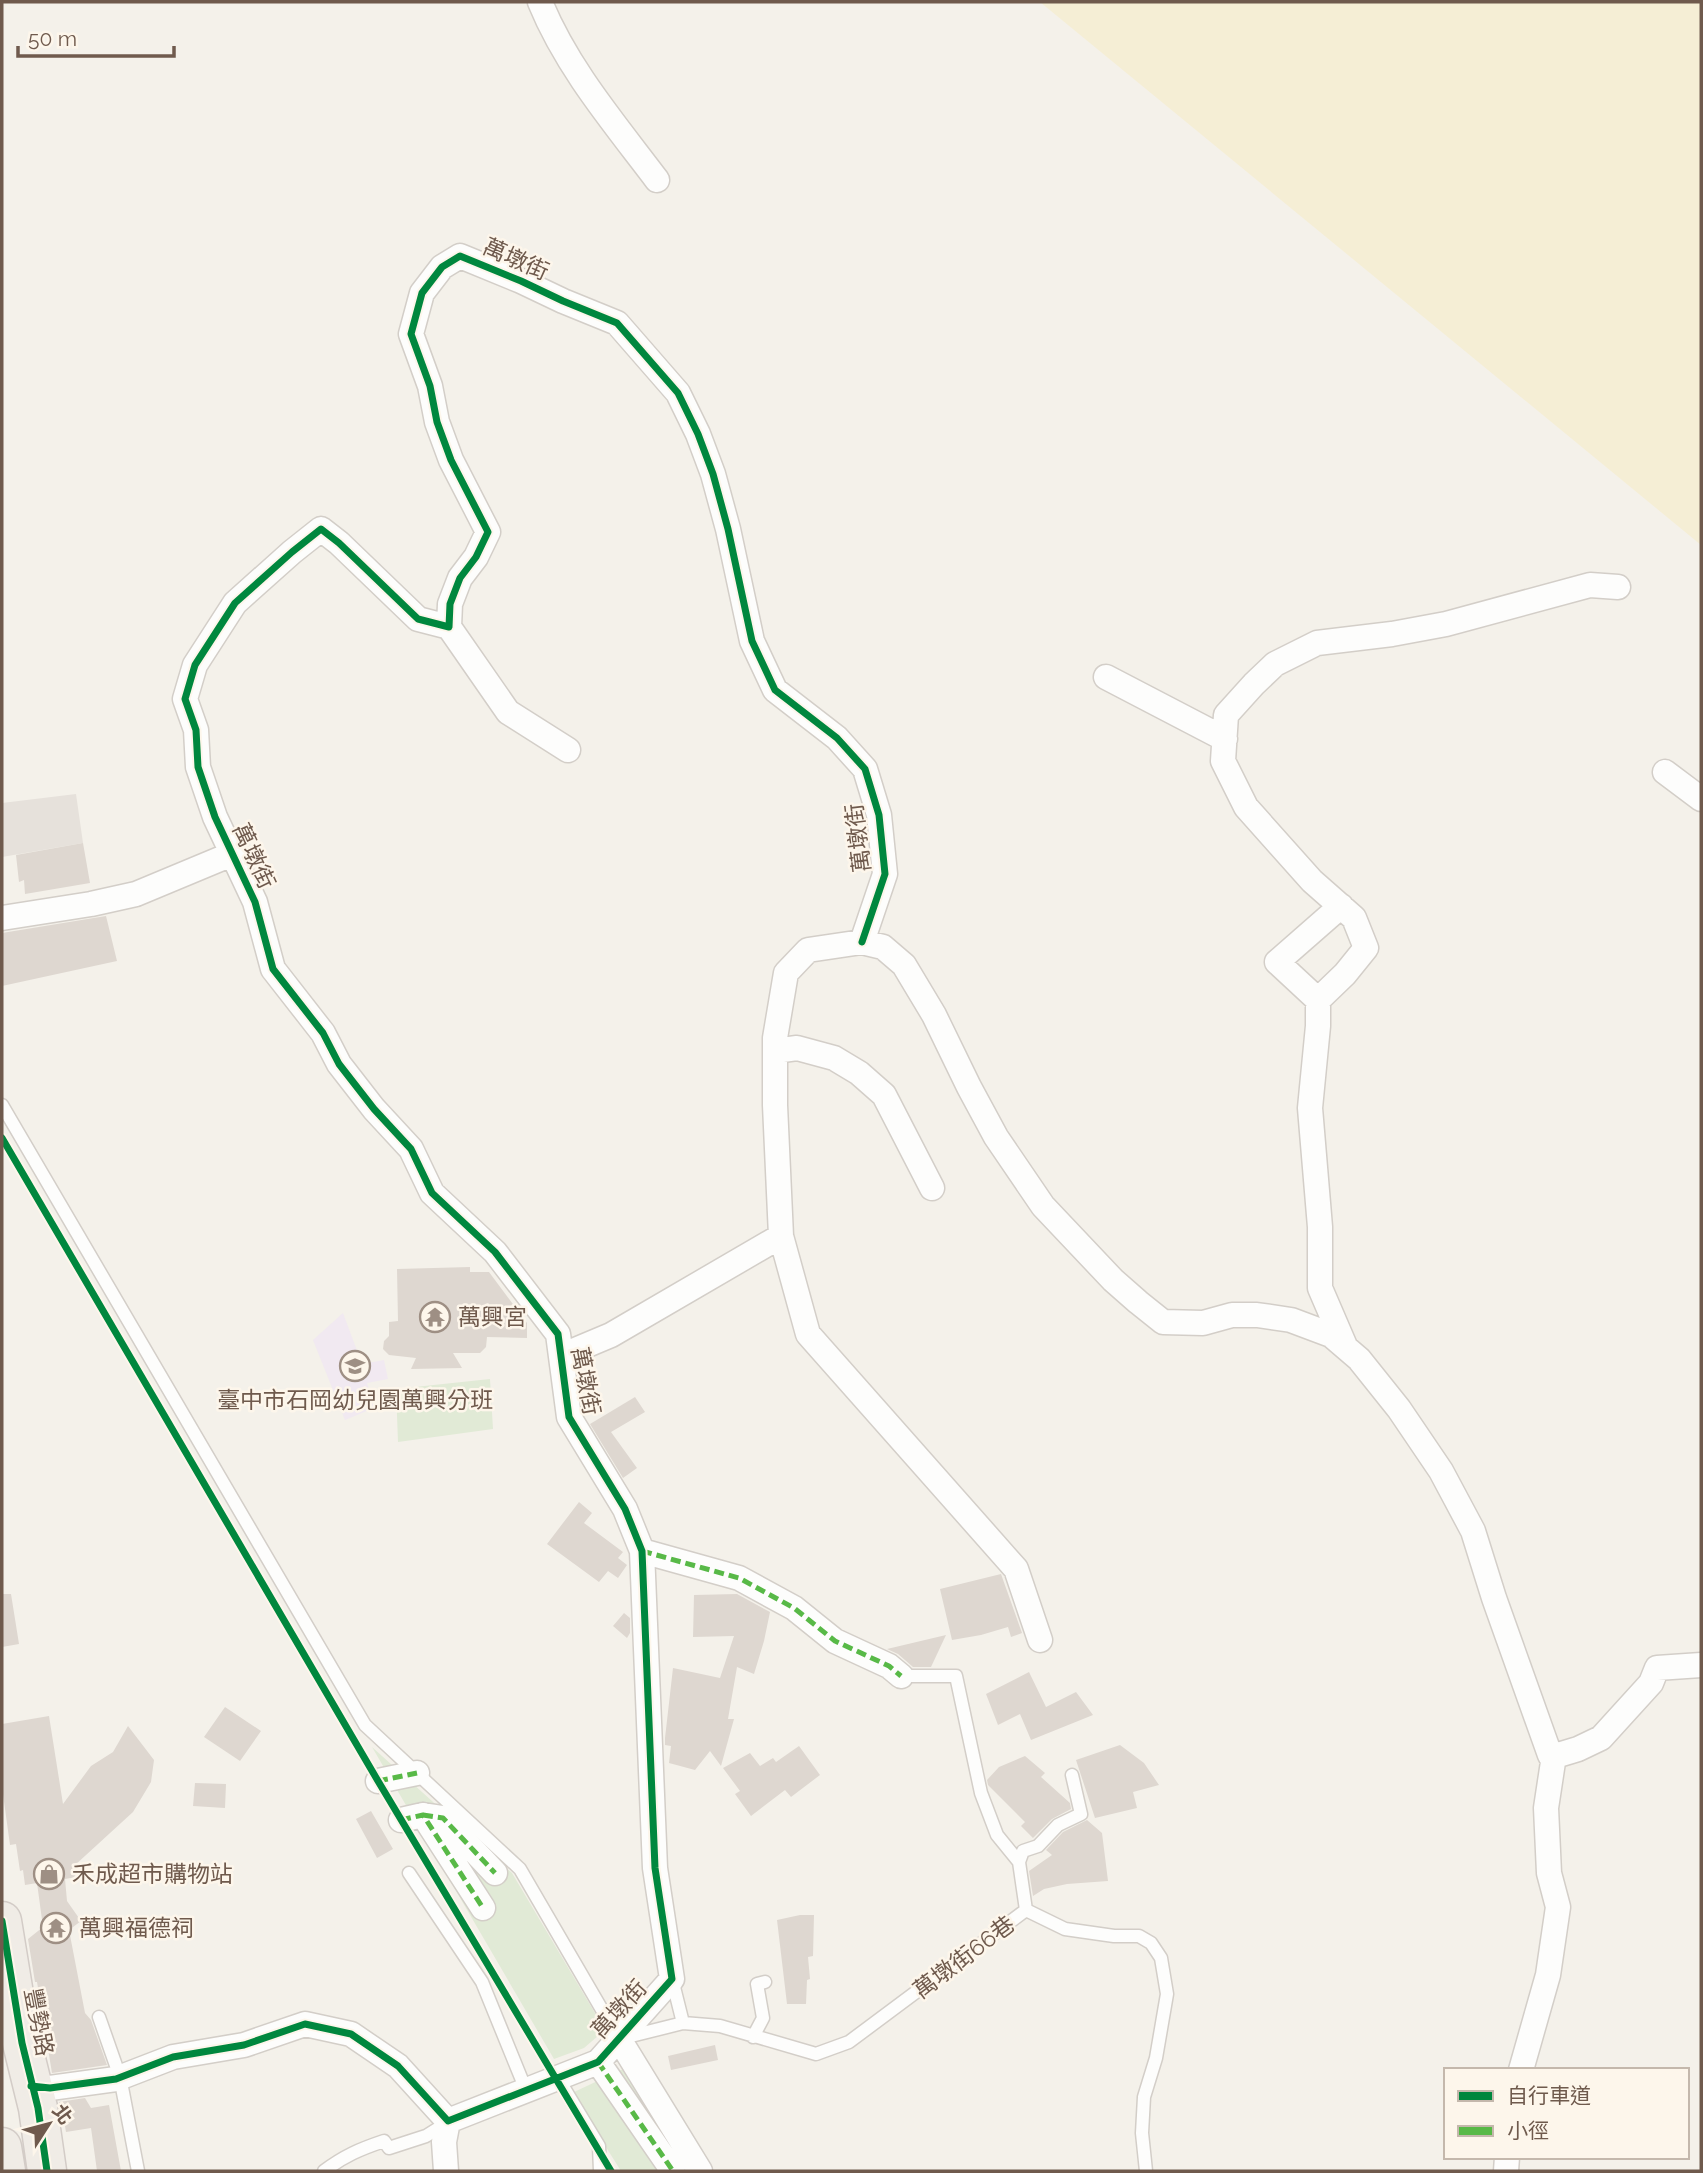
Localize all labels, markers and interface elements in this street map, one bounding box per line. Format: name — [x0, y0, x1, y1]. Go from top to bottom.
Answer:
scale bar — [18, 14, 173, 58]
text: 50 m — [28, 26, 77, 51]
street label: 萬墩街 — [479, 232, 553, 285]
street label: 萬墩街 — [840, 802, 875, 874]
street label: 萬墩街 — [228, 819, 281, 893]
temple icon: 萬興宮 — [418, 1300, 452, 1334]
place label: 萬興宮 — [458, 1303, 527, 1330]
street label: 萬墩街 — [567, 1344, 606, 1417]
school or university icon: 臺中市石岡幼兒園萬興分班 — [338, 1349, 372, 1383]
place label: 臺中市石岡幼兒園萬興分班 — [217, 1386, 493, 1413]
shop icon: 禾成超市購物站 — [32, 1857, 66, 1891]
place label: 禾成超市購物站 — [72, 1860, 233, 1887]
street label: 萬墩街66巷 — [908, 1910, 1020, 2003]
temple icon: 萬興福德祠 — [39, 1911, 73, 1945]
place label: 萬興福德祠 — [79, 1914, 194, 1941]
street label: 萬墩街 — [586, 1974, 652, 2043]
street label: 豐勢路 — [20, 1985, 59, 2058]
legend — [1444, 2068, 1689, 2159]
text: 自行車道 — [1507, 2083, 1591, 2108]
north arrow — [14, 2089, 84, 2159]
text: 北 — [48, 2100, 77, 2128]
text: 小徑 — [1507, 2118, 1549, 2143]

